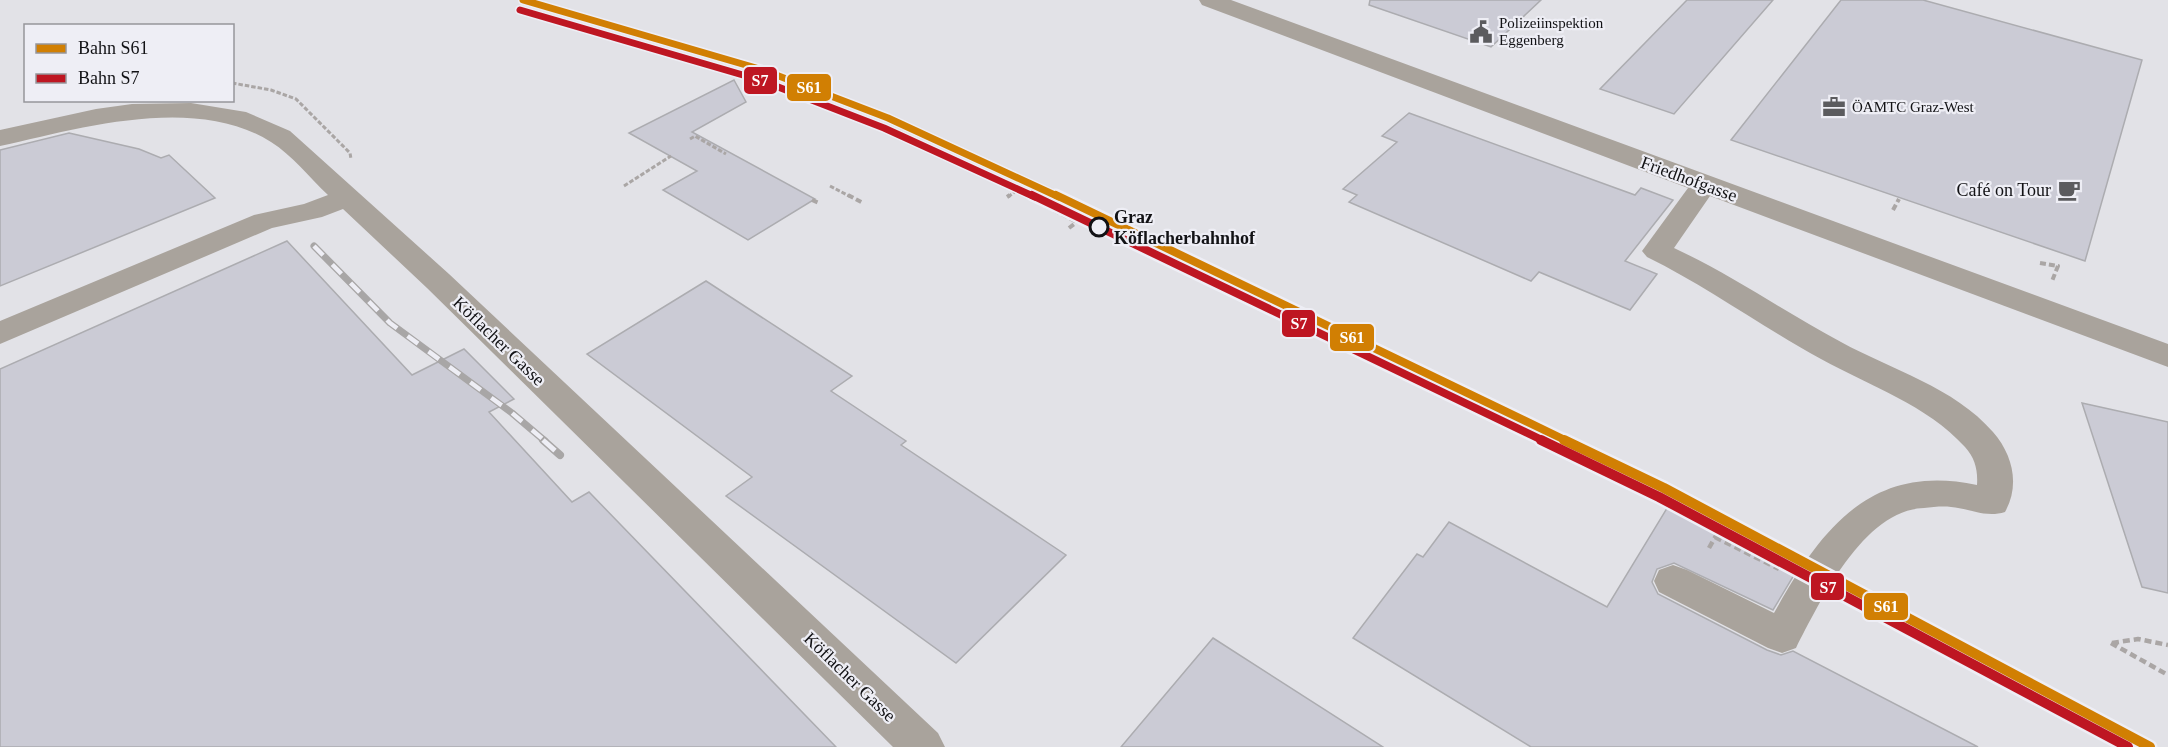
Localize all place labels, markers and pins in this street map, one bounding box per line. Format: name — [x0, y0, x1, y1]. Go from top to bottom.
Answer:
place label: Polizeiinspektion Eggenberg — [1499, 15, 1604, 48]
public building icon: Polizeiinspektion Eggenberg — [1468, 19, 1494, 45]
office icon: ÖAMTC Graz-West — [1821, 94, 1847, 120]
place label: ÖAMTC Graz-West — [1852, 99, 1975, 115]
cafe icon: Café on Tour — [2056, 177, 2082, 203]
place label: Café on Tour — [1957, 180, 2051, 200]
place label: Graz Köflacherbahnhof — [1114, 207, 1256, 248]
marker: Graz Köflacherbahnhof — [1089, 217, 1109, 237]

